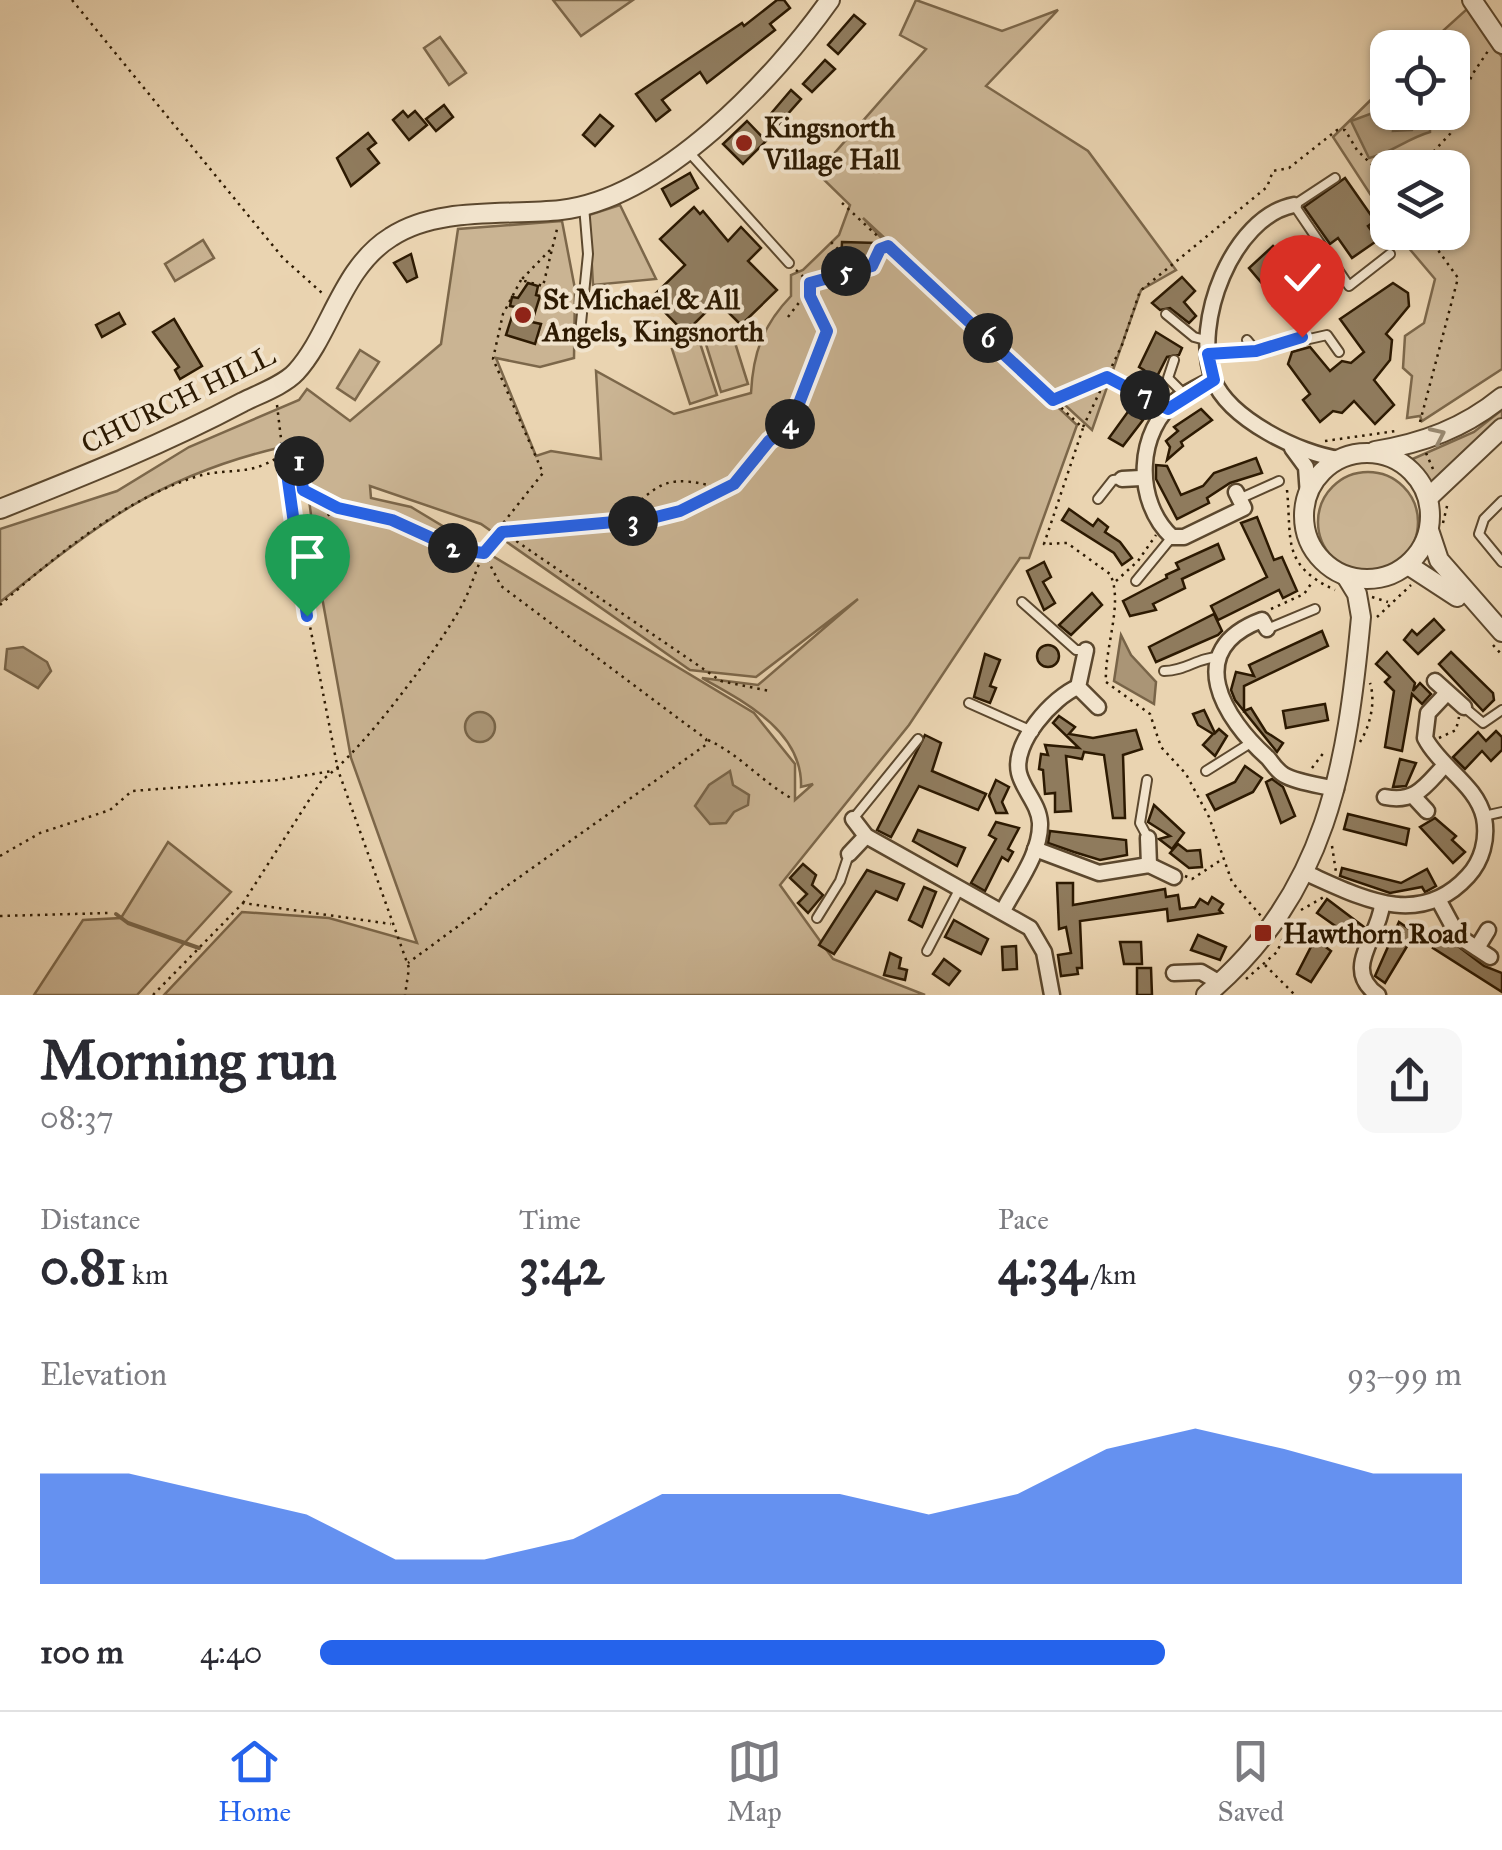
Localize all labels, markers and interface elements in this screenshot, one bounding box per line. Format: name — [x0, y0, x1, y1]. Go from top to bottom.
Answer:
map controls — [1370, 30, 1470, 250]
button: locate — [1370, 30, 1470, 130]
place label: Kingsnorth Village Hall — [763, 110, 901, 177]
marker: Kingsnorth Village Hall — [733, 132, 755, 154]
button: layers — [1370, 150, 1470, 250]
pin — [1260, 235, 1345, 338]
pin: 5 — [821, 246, 871, 296]
icon: check — [1275, 250, 1330, 305]
text: 5 — [839, 253, 853, 288]
place label: St Michael & All Angels, Kingsnorth — [541, 282, 765, 349]
marker: St Michael & All Angels, Kingsnorth — [512, 304, 534, 326]
pin: 6 — [963, 313, 1013, 363]
text: 6 — [981, 320, 995, 355]
street label: CHURCH HILL — [75, 337, 281, 462]
pin: 7 — [1120, 370, 1170, 420]
text: 7 — [1138, 377, 1152, 412]
pin: 4 — [765, 399, 815, 449]
text: 4 — [782, 406, 798, 441]
one-way arrow — [1427, 428, 1445, 448]
pin: 1 — [274, 436, 324, 486]
text: 1 — [293, 443, 305, 478]
pin: 3 — [608, 496, 658, 546]
text: 3 — [627, 503, 639, 538]
pin — [265, 514, 350, 617]
pin: 2 — [428, 523, 478, 573]
icon: arrive — [280, 529, 335, 584]
text: 2 — [446, 530, 460, 565]
place label: Hawthorn Road — [1283, 916, 1469, 951]
marker: Hawthorn Road — [1252, 922, 1274, 944]
text: Morning run — [40, 1027, 337, 1094]
button: share — [1357, 1028, 1462, 1133]
text: 08:37 — [40, 1098, 114, 1137]
text: Distance — [40, 1202, 140, 1237]
text: Time — [519, 1202, 581, 1237]
text: Pace — [998, 1202, 1049, 1237]
text: 0.81 — [40, 1237, 126, 1298]
text: 3:42 — [519, 1237, 604, 1298]
text: 4:34 — [998, 1237, 1086, 1298]
text: km — [126, 1257, 168, 1292]
text: /km — [1086, 1257, 1136, 1292]
text: Elevation — [40, 1355, 167, 1394]
text: 93–99 m — [1347, 1355, 1462, 1394]
text: 100 m — [40, 1633, 124, 1672]
text: 4:40 — [200, 1633, 262, 1672]
tab: Home — [218, 1734, 291, 1829]
tab: Map — [727, 1734, 782, 1829]
tab: Saved — [1218, 1734, 1284, 1829]

